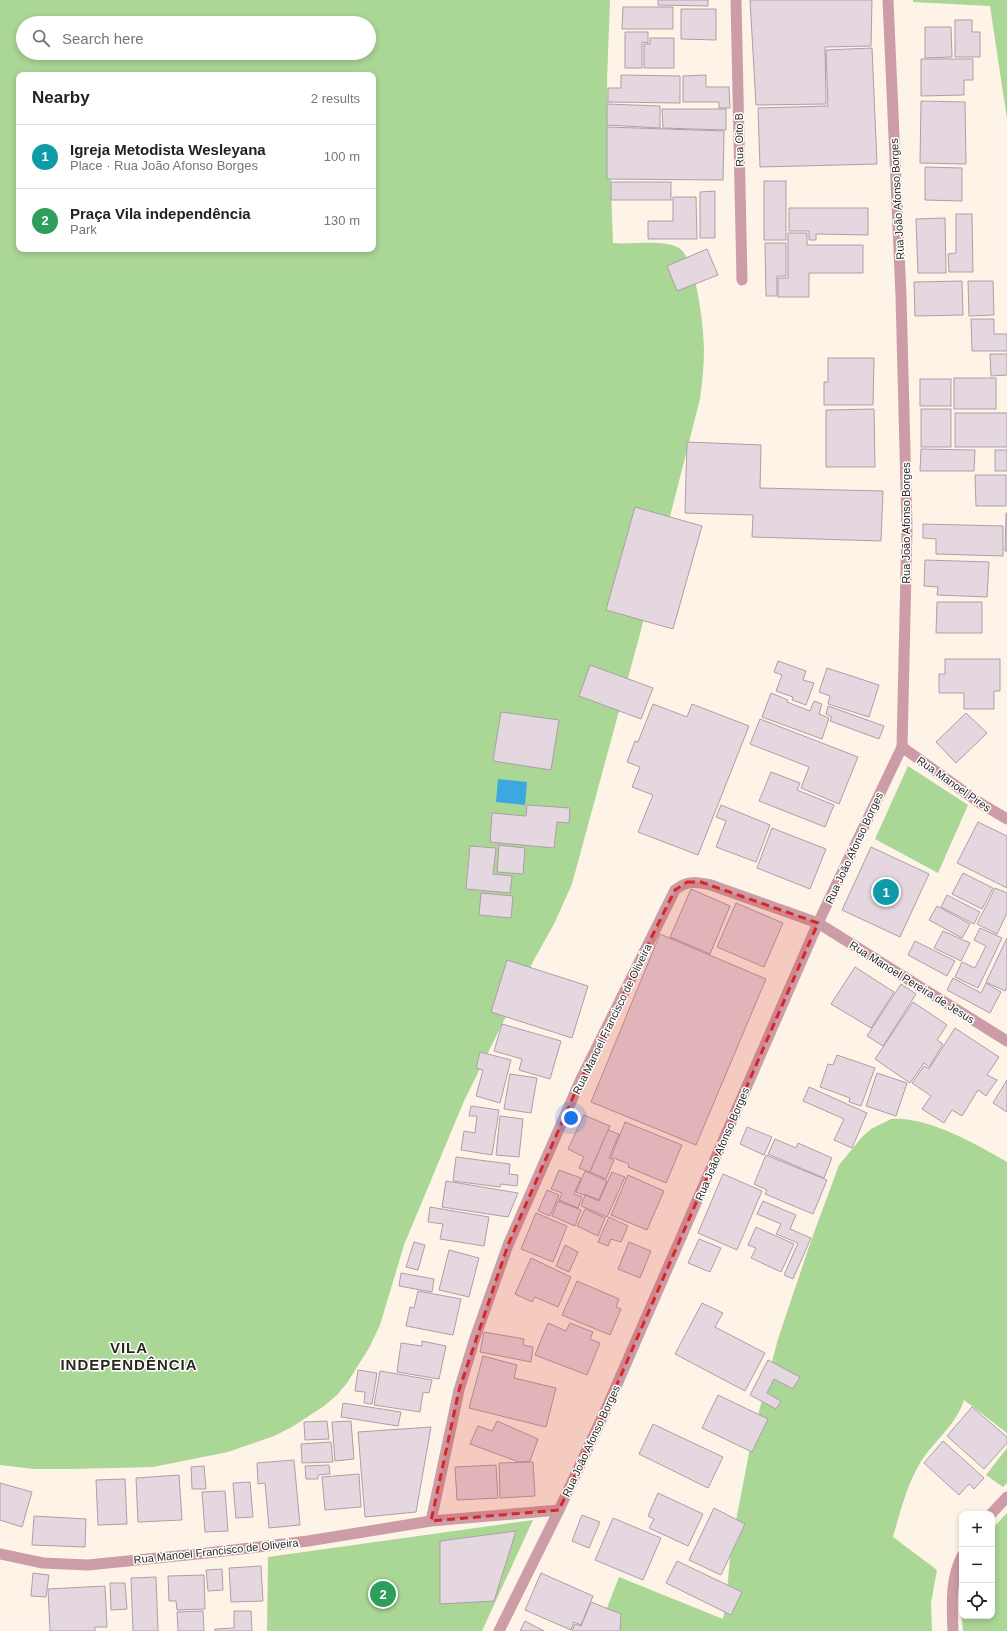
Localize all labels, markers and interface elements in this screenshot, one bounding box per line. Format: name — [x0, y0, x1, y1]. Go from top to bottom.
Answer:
search box — [16, 16, 376, 60]
icon: search — [30, 27, 52, 49]
text: Search here — [62, 30, 144, 47]
text: Nearby — [32, 88, 90, 107]
text: 2 results — [311, 91, 360, 106]
street label: Rua Oito B — [733, 113, 745, 167]
street label: Rua João Afonso Borges — [888, 137, 906, 260]
text: Igreja Metodista Wesleyana — [70, 141, 266, 158]
text: 1 — [41, 149, 49, 164]
text: 100 m — [324, 149, 360, 164]
text: Place · Rua João Afonso Borges — [70, 158, 258, 173]
text: Praça Vila independência — [70, 205, 251, 222]
text: 2 — [41, 213, 49, 228]
text: 130 m — [324, 213, 360, 228]
text: Park — [70, 222, 97, 237]
street label: Rua João Afonso Borges — [900, 462, 912, 584]
street label: Rua Manoel Pires — [915, 754, 994, 814]
street label: Rua João Afonso Borges — [823, 790, 885, 906]
pin: 1 — [873, 877, 899, 907]
street label: Rua Manoel Pereira de Jesus — [847, 939, 977, 1026]
street label: Rua Manoel Francisco de Oliveira — [570, 941, 654, 1096]
street label: Rua João Afonso Borges — [693, 1085, 751, 1202]
your location — [561, 1108, 581, 1128]
district label: VILA INDEPENDÊNCIA — [60, 1339, 198, 1373]
street label: Rua João Afonso Borges — [560, 1383, 622, 1499]
map controls — [959, 1511, 995, 1619]
button: + — [959, 1511, 995, 1547]
street label: Rua Manoel Francisco de Oliveira — [133, 1536, 300, 1566]
button: − — [959, 1547, 995, 1583]
pin: 2 — [370, 1579, 396, 1609]
button: locate — [959, 1583, 995, 1619]

